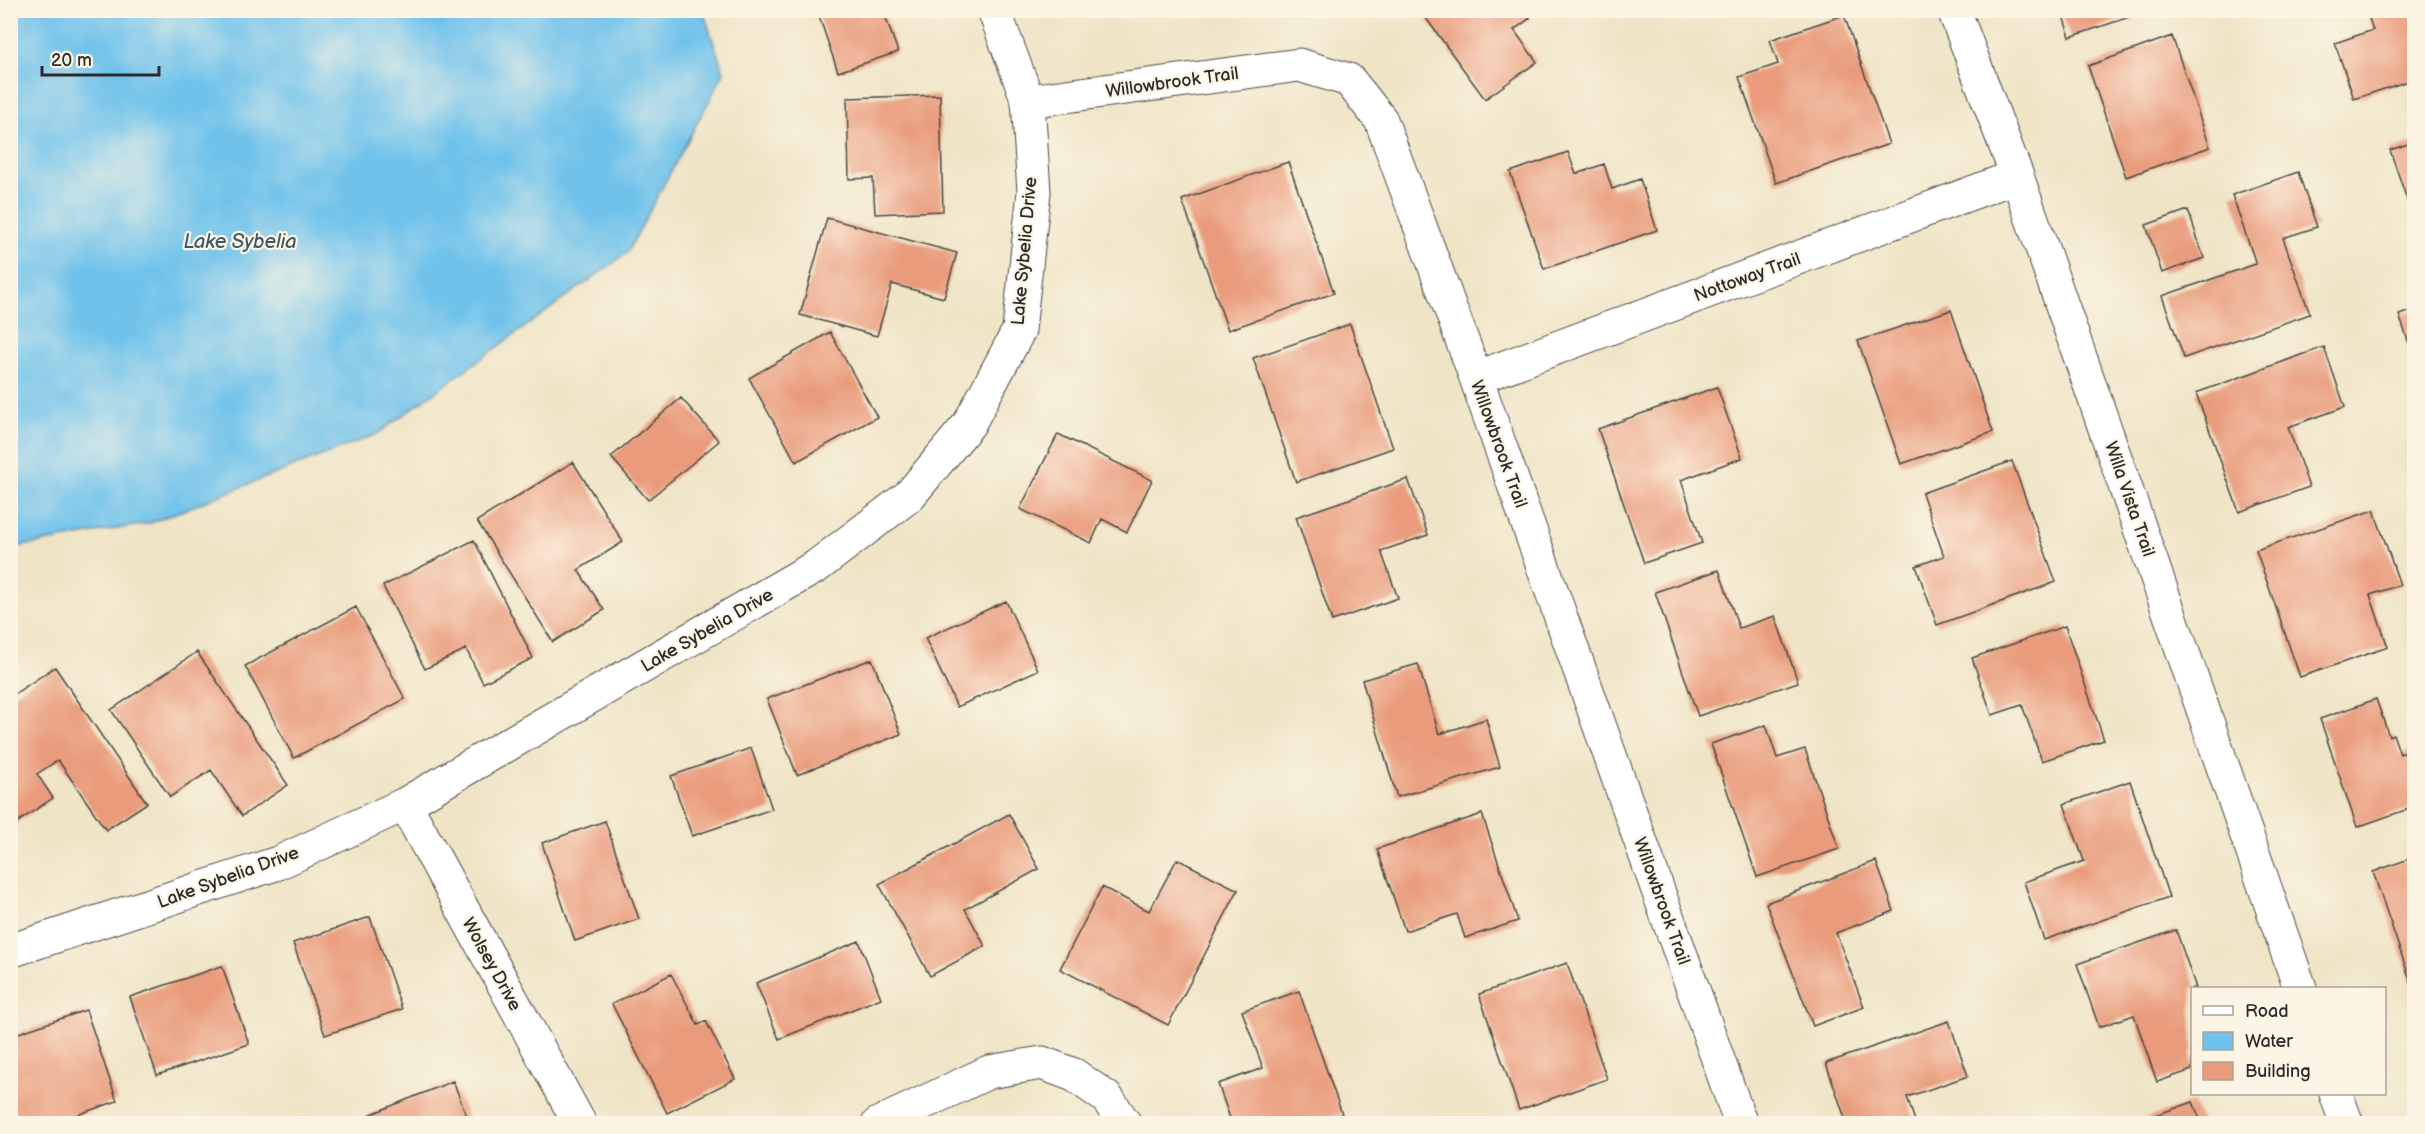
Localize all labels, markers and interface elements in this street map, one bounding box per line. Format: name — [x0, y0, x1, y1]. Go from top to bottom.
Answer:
scale bar — [42, 39, 159, 77]
text: 20 m — [51, 50, 92, 71]
street label: Willowbrook Trail — [1104, 63, 1240, 102]
street label: Lake Sybelia Drive — [1008, 176, 1041, 326]
water label: Lake Sybelia — [184, 230, 296, 254]
street label: Nottoway Trail — [1691, 248, 1803, 307]
street label: Willowbrook Trail — [1466, 378, 1531, 511]
street label: Willa Vista Trail — [2100, 439, 2159, 559]
street label: Lake Sybelia Drive — [637, 584, 777, 677]
street label: Willowbrook Trail — [1629, 835, 1694, 968]
street label: Lake Sybelia Drive — [155, 842, 302, 913]
street label: Wolsey Drive — [457, 914, 526, 1015]
legend — [2191, 987, 2386, 1095]
text: Road — [2245, 1001, 2289, 1022]
text: Water — [2245, 1031, 2293, 1052]
text: Building — [2245, 1061, 2311, 1082]

